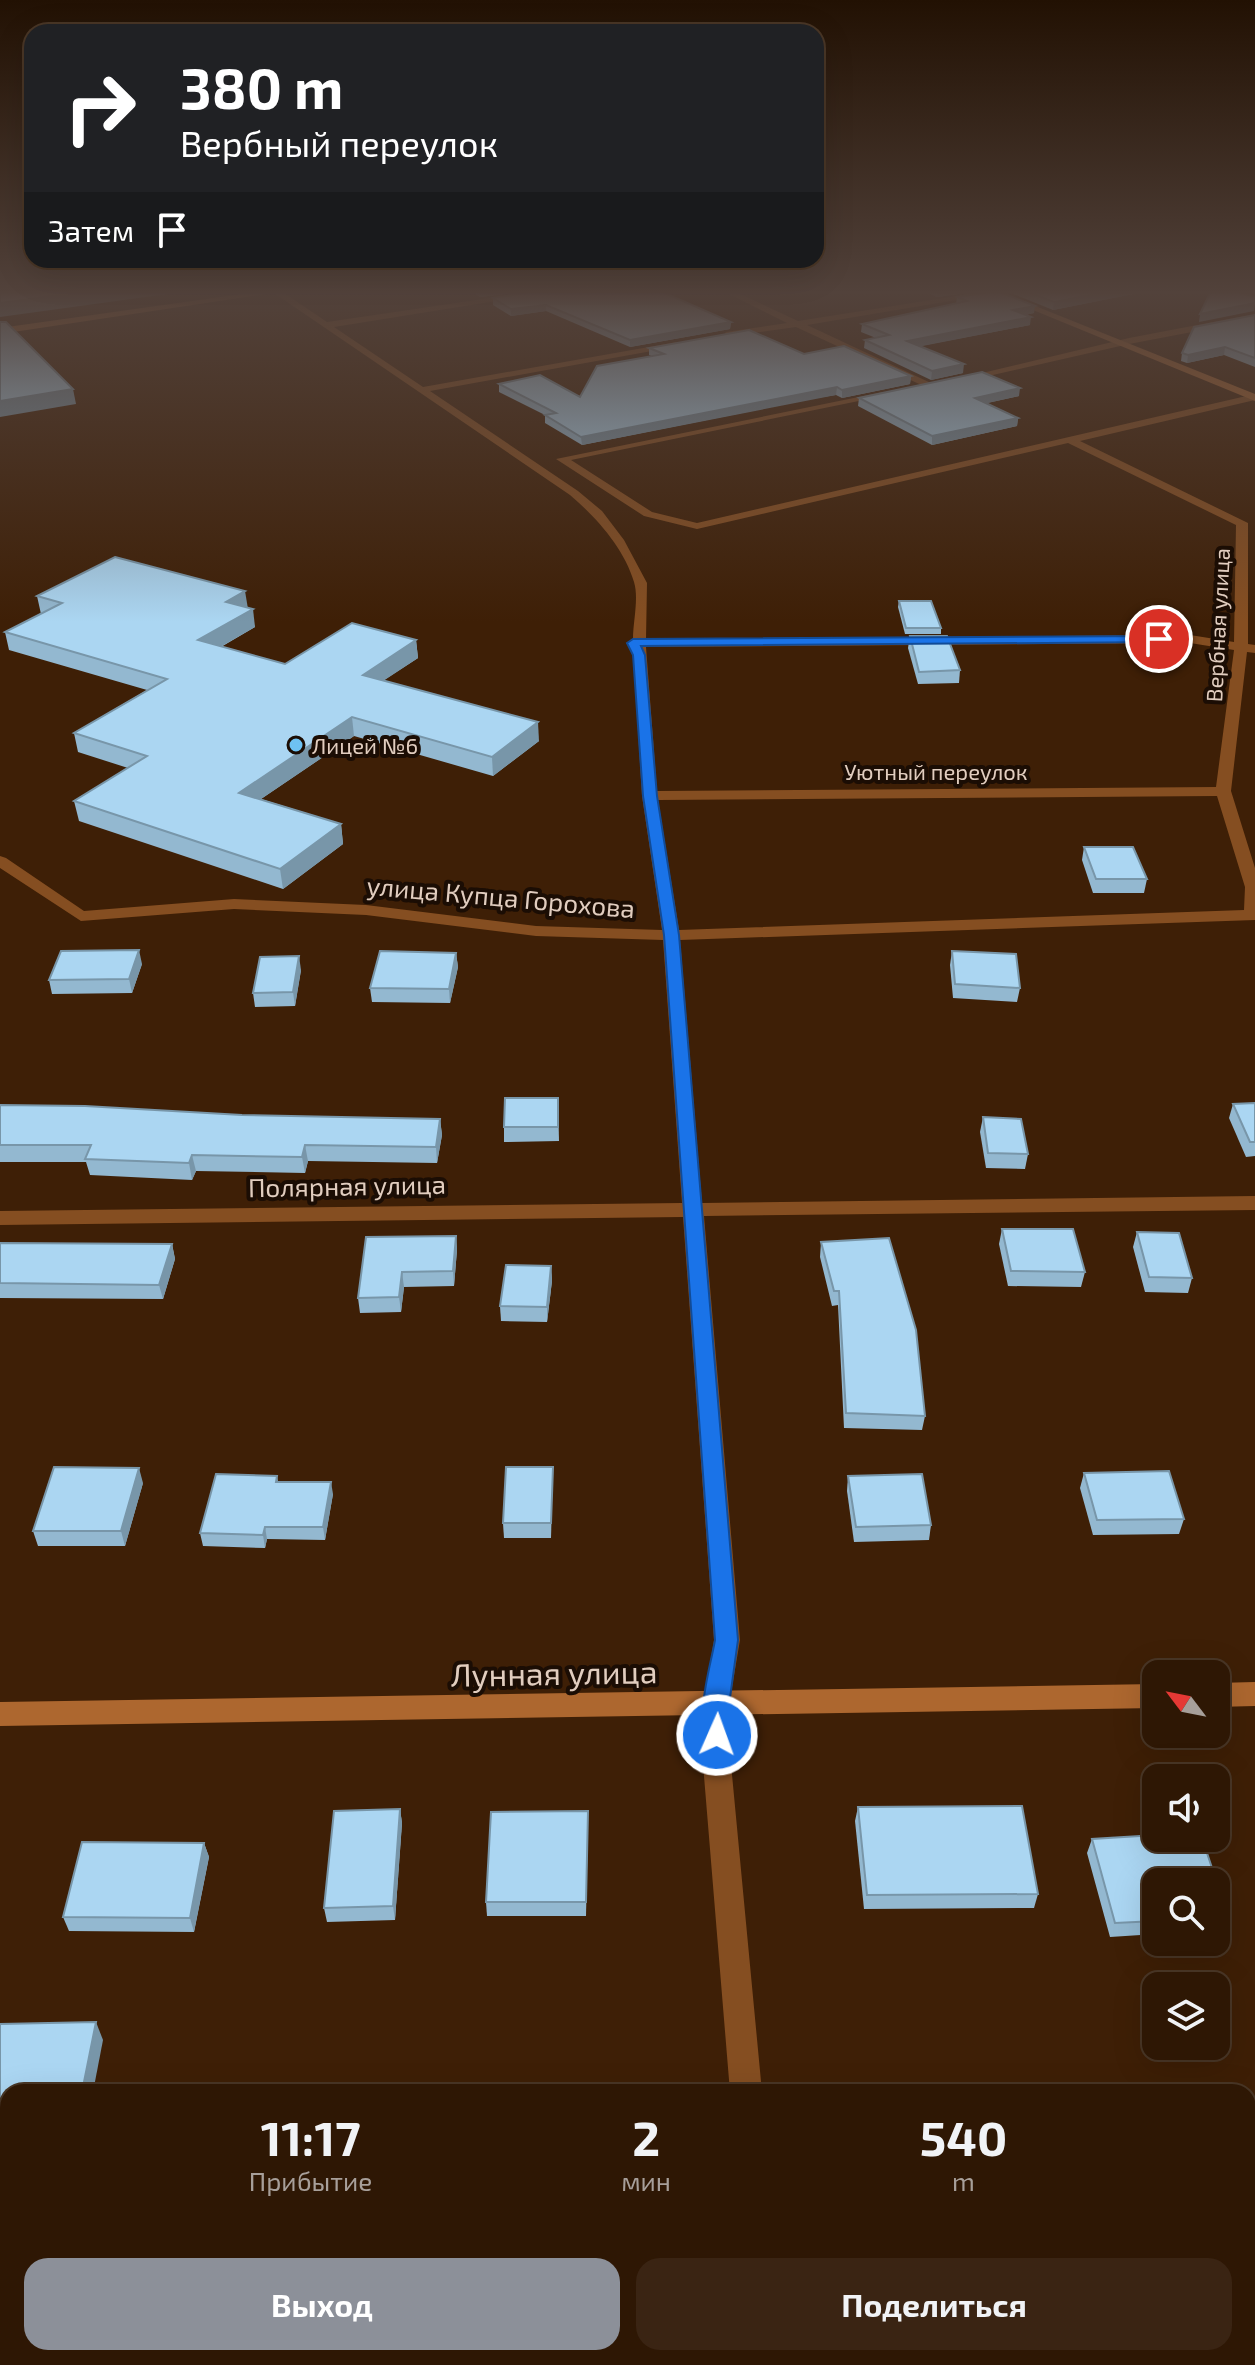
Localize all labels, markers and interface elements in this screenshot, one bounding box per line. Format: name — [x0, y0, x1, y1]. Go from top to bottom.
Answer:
text: 380 m — [180, 53, 343, 120]
icon: right — [48, 56, 152, 160]
text: Вербный переулок — [180, 121, 498, 164]
icon: arrive — [150, 208, 194, 252]
text: Затем — [48, 212, 134, 248]
street label: Вербная улица — [1200, 547, 1235, 703]
pin — [1125, 605, 1193, 673]
icon: arrive — [1137, 617, 1181, 661]
place label: Лицей №6 — [312, 732, 418, 758]
marker: Лицей №6 — [287, 736, 305, 754]
street label: Уютный переулок — [844, 758, 1028, 785]
street label: улица Купца Горохова — [366, 869, 636, 924]
street label: Полярная улица — [248, 1168, 446, 1203]
street label: Лунная улица — [450, 1651, 658, 1694]
north arrow — [1142, 1660, 1230, 1748]
map controls — [1142, 1660, 1230, 2060]
position arrow — [675, 1693, 759, 1777]
button: sound — [1142, 1764, 1230, 1852]
button: search — [1142, 1868, 1230, 1956]
button: layers — [1142, 1972, 1230, 2060]
text: 11:17 — [261, 2108, 361, 2166]
text: 2 — [632, 2108, 660, 2166]
text: 540 — [920, 2108, 1007, 2166]
text: Прибытие — [249, 2165, 372, 2196]
text: мин — [621, 2165, 671, 2196]
text: m — [952, 2165, 975, 2196]
button: Выход — [24, 2258, 620, 2350]
button: Поделиться — [636, 2258, 1232, 2350]

